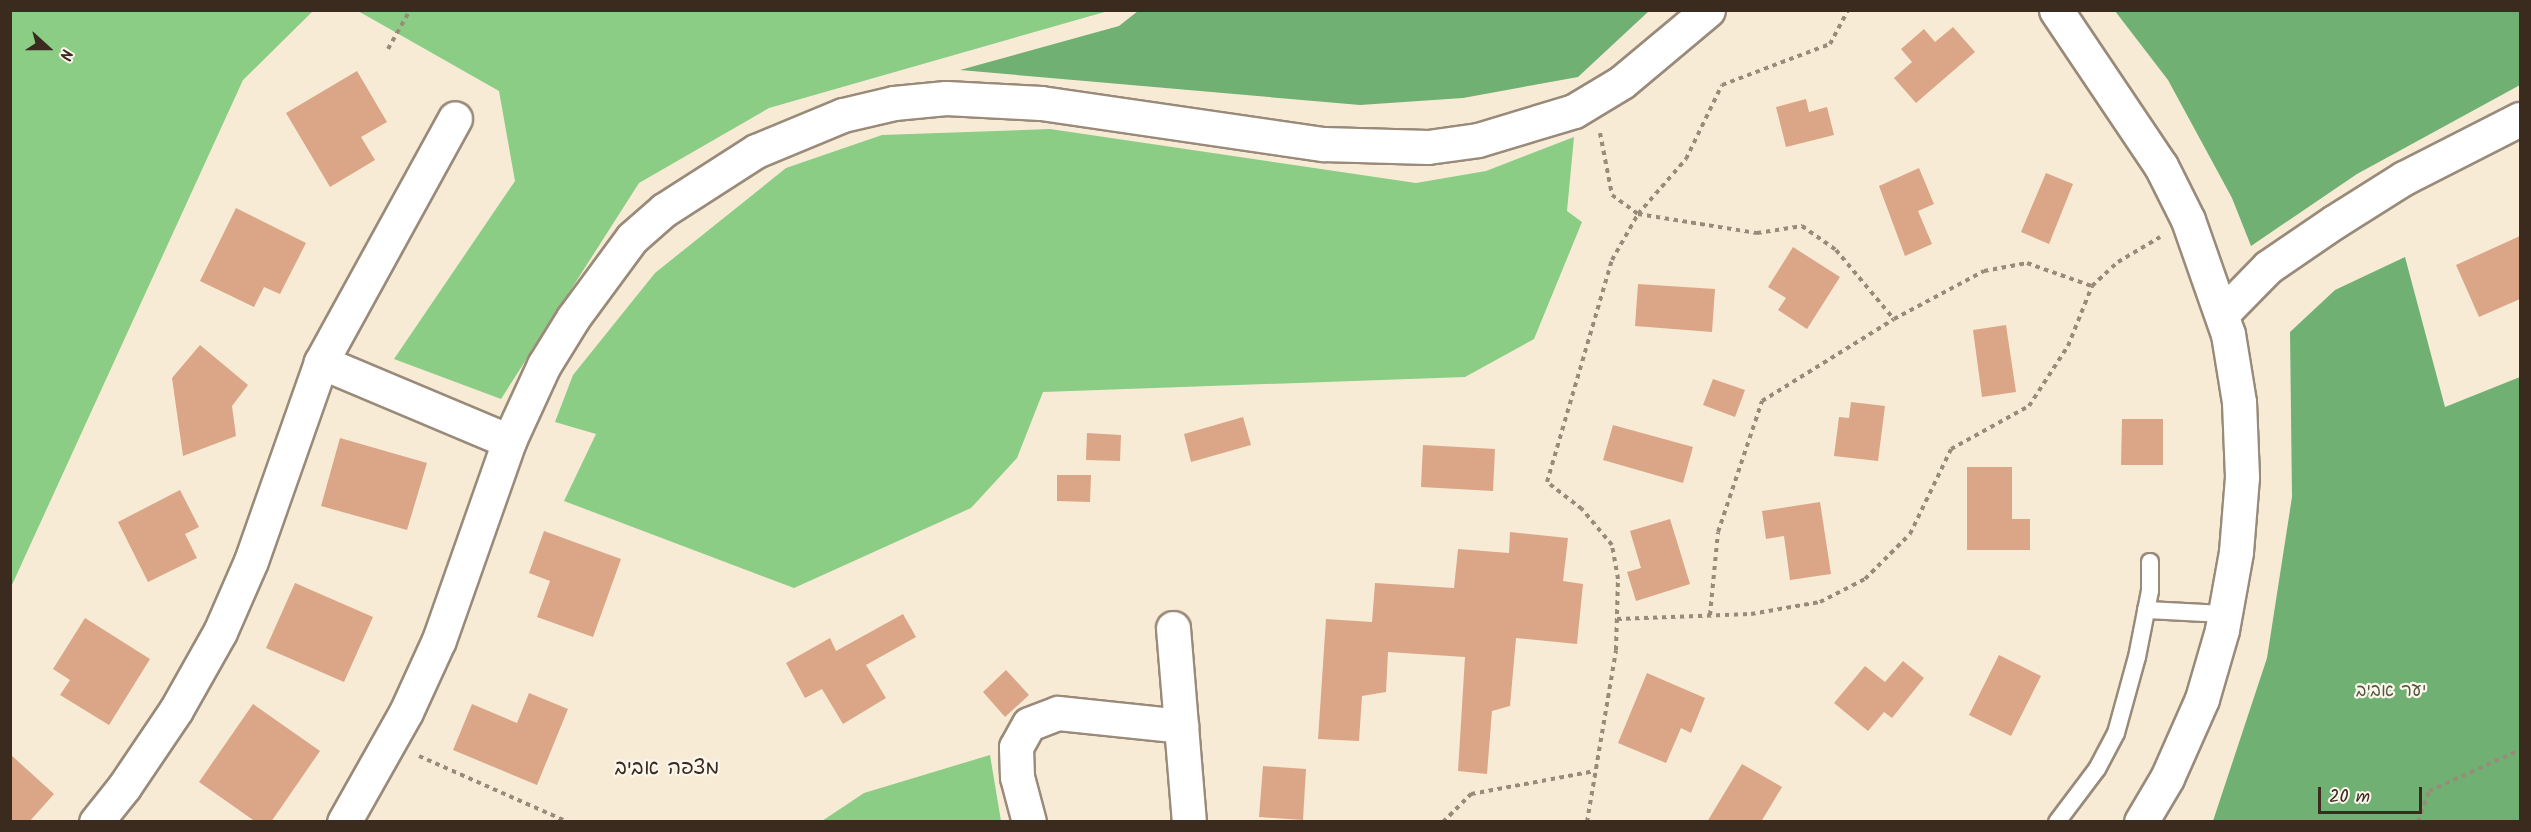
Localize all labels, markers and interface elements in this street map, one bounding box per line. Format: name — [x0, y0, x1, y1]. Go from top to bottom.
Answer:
north arrow — [18, 18, 78, 78]
text: N — [52, 45, 79, 64]
park label: יער אביב — [2356, 681, 2426, 703]
district label: מצפה אביב — [614, 756, 720, 782]
scale bar — [2321, 775, 2424, 813]
text: 20 m — [2329, 783, 2370, 812]

